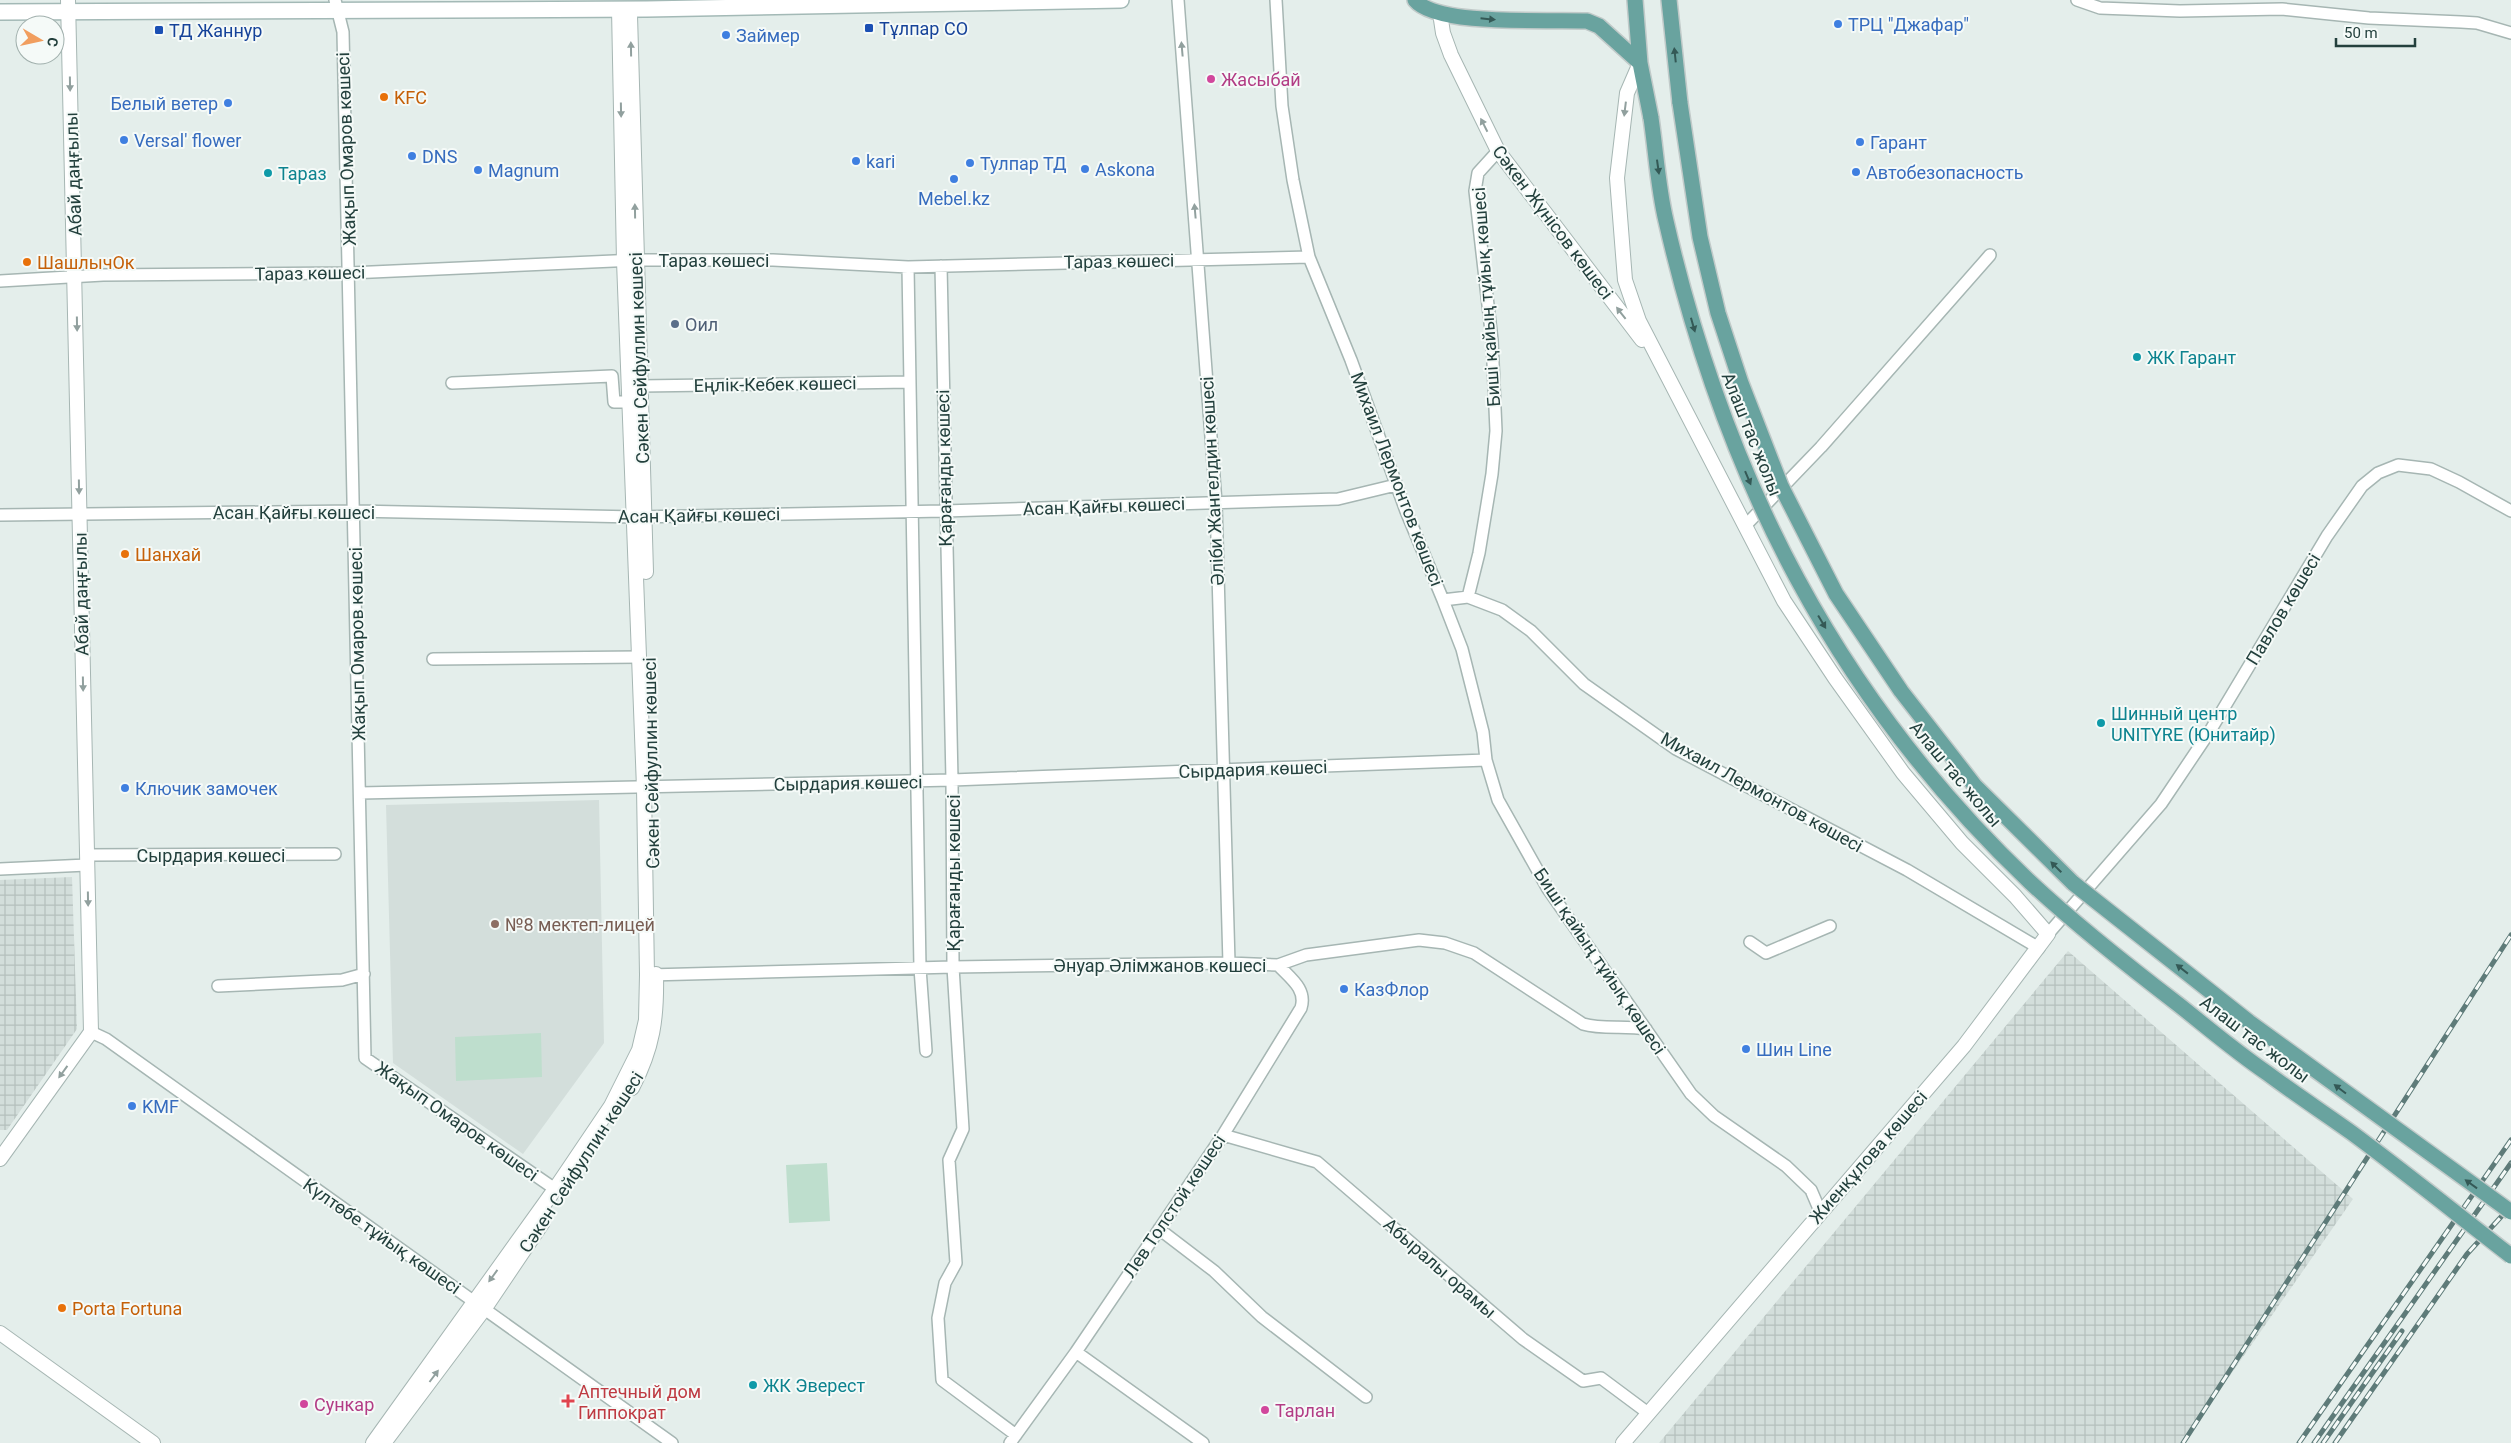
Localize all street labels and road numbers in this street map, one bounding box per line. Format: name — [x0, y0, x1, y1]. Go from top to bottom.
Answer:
street label: Жақып Омаров көшесі — [332, 52, 360, 246]
street label: Абай даңғылы — [60, 112, 86, 236]
street label: Сәкен Жүнісов көшесі — [1488, 141, 1618, 303]
street label: Биші қайың тұйық көшесі — [1468, 186, 1504, 408]
street label: Тараз көшесі — [659, 250, 769, 271]
street label: Тараз көшесі — [1063, 250, 1175, 272]
street label: Сәкен Сейфуллин көшесі — [625, 252, 653, 464]
street label: Тараз көшесі — [254, 262, 366, 284]
street label: Михаил Лермонтов көшесі — [1346, 369, 1448, 589]
street label: Алаш тас жолы — [1718, 369, 1786, 499]
street label: Еңлік-Кебек көшесі — [693, 372, 857, 396]
street label: Әліби Жангелдин көшесі — [1196, 376, 1228, 586]
street label: Қарағанды көшесі — [932, 389, 956, 547]
street label: Асан Қайғы көшесі — [1023, 493, 1185, 519]
street label: Асан Қайғы көшесі — [213, 502, 375, 523]
street label: Асан Қайғы көшесі — [618, 503, 780, 527]
street label: Абай даңғылы — [69, 532, 93, 656]
street label: Жақып Омаров көшесі — [345, 547, 369, 741]
street label: Павлов көшесі — [2242, 550, 2324, 668]
street label: Сәкен Сейфуллин көшесі — [639, 657, 663, 869]
street label: Алаш тас жолы — [1906, 717, 2006, 831]
street label: Михаил Лермонтов көшесі — [1657, 728, 1867, 856]
street label: Сырдария көшесі — [1178, 756, 1328, 782]
street label: Сырдария көшесі — [773, 771, 923, 795]
street label: Қарағанды көшесі — [943, 794, 964, 952]
street label: Сырдария көшесі — [137, 845, 285, 866]
street label: Биші қайың тұйық көшесі — [1530, 864, 1670, 1058]
street label: Әнуар Әлімжанов көшесі — [1054, 955, 1266, 976]
street label: Алаш тас жолы — [2196, 991, 2314, 1087]
street label: Жақып Омаров көшесі — [372, 1057, 542, 1185]
street label: Сәкен Сейфуллин көшесі — [515, 1067, 647, 1257]
street label: Жиенқұлова көшесі — [1805, 1086, 1931, 1228]
street label: Лев Толстой көшесі — [1118, 1131, 1230, 1281]
street label: Күлтөбе тұйық көшесі — [299, 1174, 465, 1298]
street label: Абыралы орамы — [1380, 1214, 1500, 1322]

